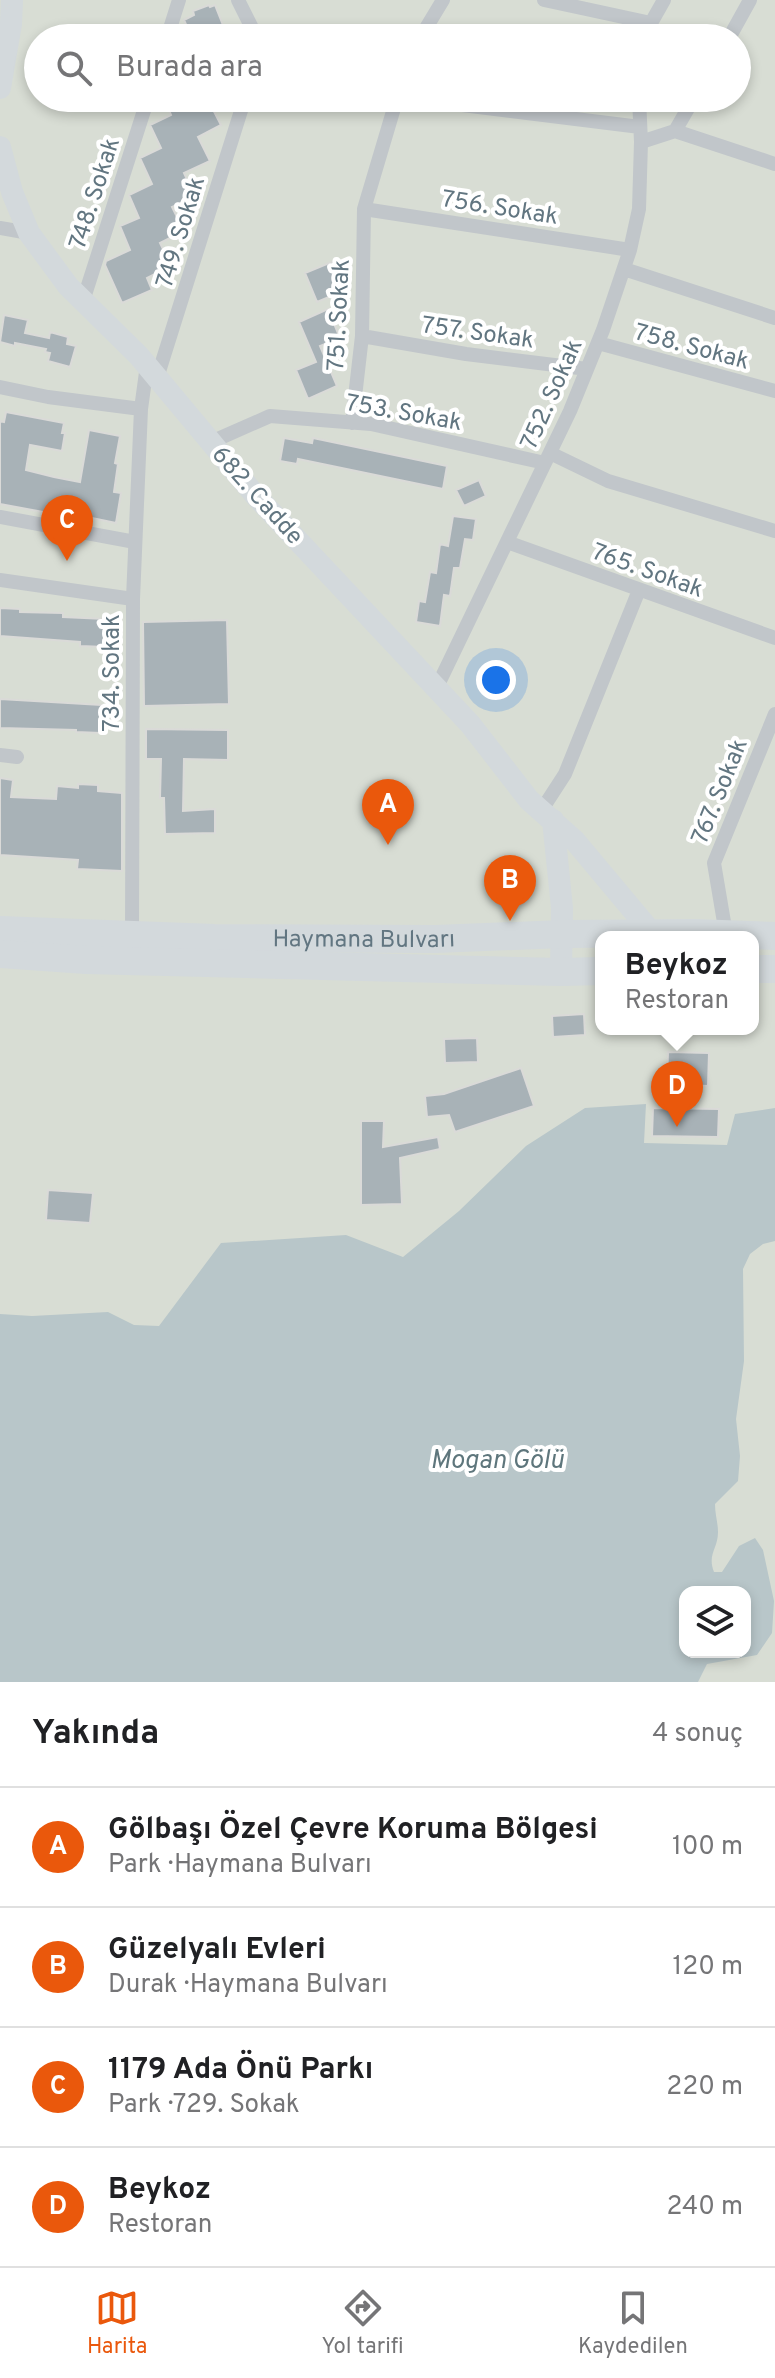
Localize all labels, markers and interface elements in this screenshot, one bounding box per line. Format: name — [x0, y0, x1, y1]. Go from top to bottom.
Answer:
search box — [24, 24, 751, 112]
icon: search — [52, 46, 96, 90]
text: Burada ara — [116, 50, 263, 87]
street label: 748. Sokak — [64, 134, 128, 253]
street label: 749. Sokak — [151, 173, 213, 292]
street label: 756. Sokak — [439, 185, 560, 233]
street label: 751. Sokak — [322, 258, 358, 372]
street label: 757. Sokak — [420, 311, 536, 357]
street label: 758. Sokak — [631, 318, 752, 378]
street label: 752. Sokak — [515, 335, 591, 455]
street label: 753. Sokak — [343, 389, 464, 439]
street label: 682. Cadde — [204, 441, 309, 552]
pin: C — [41, 495, 93, 561]
street label: 765. Sokak — [587, 538, 707, 606]
street label: 734. Sokak — [98, 614, 128, 732]
your location — [476, 660, 516, 700]
street label: 767. Sokak — [686, 735, 756, 849]
pin: A — [362, 779, 414, 845]
pin: B — [484, 855, 536, 921]
street label: Haymana Bulvarı — [272, 925, 456, 956]
popup — [595, 931, 759, 1035]
text: Beykoz — [625, 948, 728, 985]
text: Restoran — [625, 985, 729, 1018]
pin: D — [651, 1061, 703, 1127]
water label: Mogan Gölü — [430, 1445, 564, 1478]
map controls — [679, 1586, 751, 1658]
button: layers — [679, 1586, 751, 1658]
text: Yakında — [32, 1713, 159, 1756]
text: 4 sonuç — [652, 1718, 743, 1751]
text: Gölbaşı Özel Çevre Koruma Bölgesi — [108, 1812, 598, 1849]
text: A — [49, 1831, 67, 1864]
text: 100 m — [672, 1831, 743, 1864]
text: Park · Haymana Bulvarı — [108, 1849, 372, 1882]
text: Güzelyalı Evleri — [108, 1932, 326, 1969]
text: B — [49, 1951, 67, 1984]
text: 120 m — [673, 1951, 743, 1984]
text: Durak · Haymana Bulvarı — [108, 1969, 388, 2002]
text: 1179 Ada Önü Parkı — [108, 2052, 373, 2089]
text: C — [50, 2071, 66, 2104]
text: 220 m — [666, 2071, 743, 2104]
text: Park · 729. Sokak — [108, 2089, 300, 2122]
text: Beykoz — [108, 2172, 211, 2209]
text: D — [49, 2191, 67, 2224]
text: 240 m — [666, 2191, 743, 2224]
text: Restoran — [108, 2209, 213, 2242]
tab: Harita — [87, 2286, 147, 2361]
tab: Yol tarifi — [322, 2286, 404, 2361]
tab: Kaydedilen — [578, 2286, 688, 2361]

